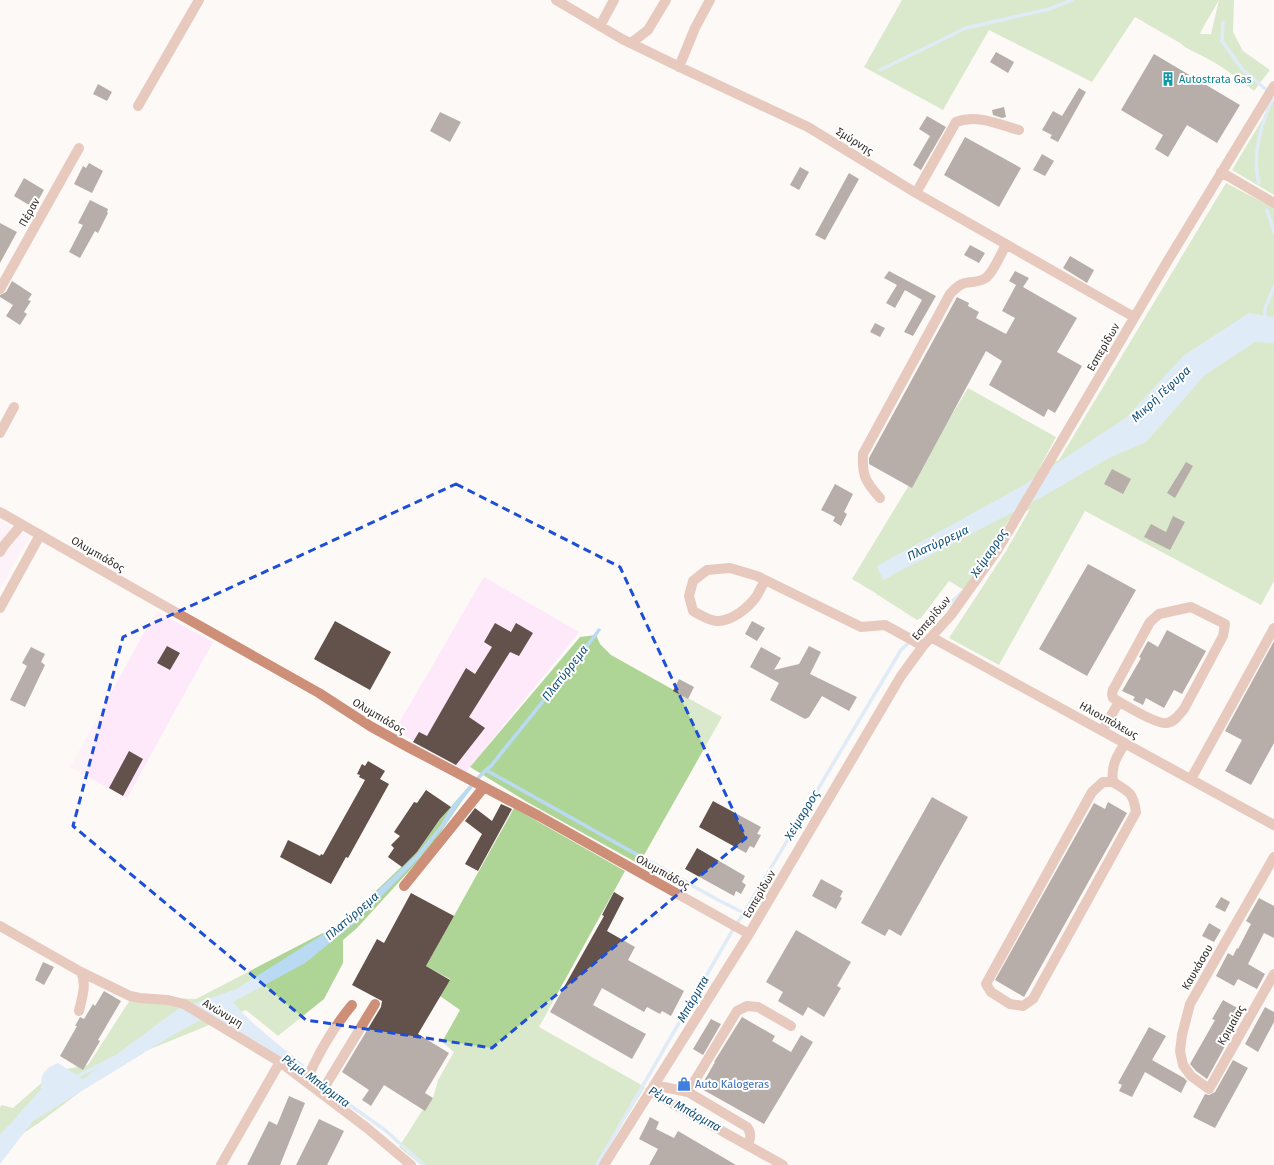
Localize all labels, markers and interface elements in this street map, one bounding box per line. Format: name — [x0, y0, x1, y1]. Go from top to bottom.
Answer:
building icon: Autostrata Gas — [1160, 71, 1176, 87]
place label: Autostrata Gas — [1179, 73, 1252, 86]
street label: Σμύρνης — [834, 125, 876, 158]
street label: Πέραν — [16, 195, 43, 229]
street label: Εσπερίδων — [1084, 320, 1123, 374]
water label: Μικρή Γέφυρα — [1128, 363, 1194, 425]
water label: Πλατύρρεμα — [905, 523, 971, 563]
water label: Χείμαρρος — [967, 526, 1011, 581]
street label: Ολυμπιάδος — [69, 534, 127, 575]
street label: Εσπερίδων — [909, 593, 954, 643]
water label: Πλατύρρεμα — [539, 643, 591, 703]
street label: Ολυμπιάδος — [350, 696, 408, 737]
street label: Ηλιουπόλεως — [1077, 699, 1140, 742]
water label: Χείμαρρος — [781, 787, 823, 843]
street label: Ολυμπιάδος — [634, 852, 692, 893]
street label: Εσπερίδων — [740, 867, 779, 921]
water label: Πλατύρρεμα — [322, 889, 382, 943]
street label: Καυκάσου — [1179, 942, 1216, 992]
water label: Μπάρμπα — [674, 973, 712, 1025]
street label: Ανώνυμη — [200, 996, 245, 1030]
street label: Κριμαίας — [1215, 1003, 1248, 1047]
water label: Ρέμα Μπάρμπα — [279, 1052, 353, 1110]
shop icon: Auto Kalogeras — [676, 1076, 692, 1092]
place label: Auto Kalogeras — [695, 1078, 769, 1091]
water label: Ρέμα Μπάρμπα — [646, 1083, 724, 1135]

